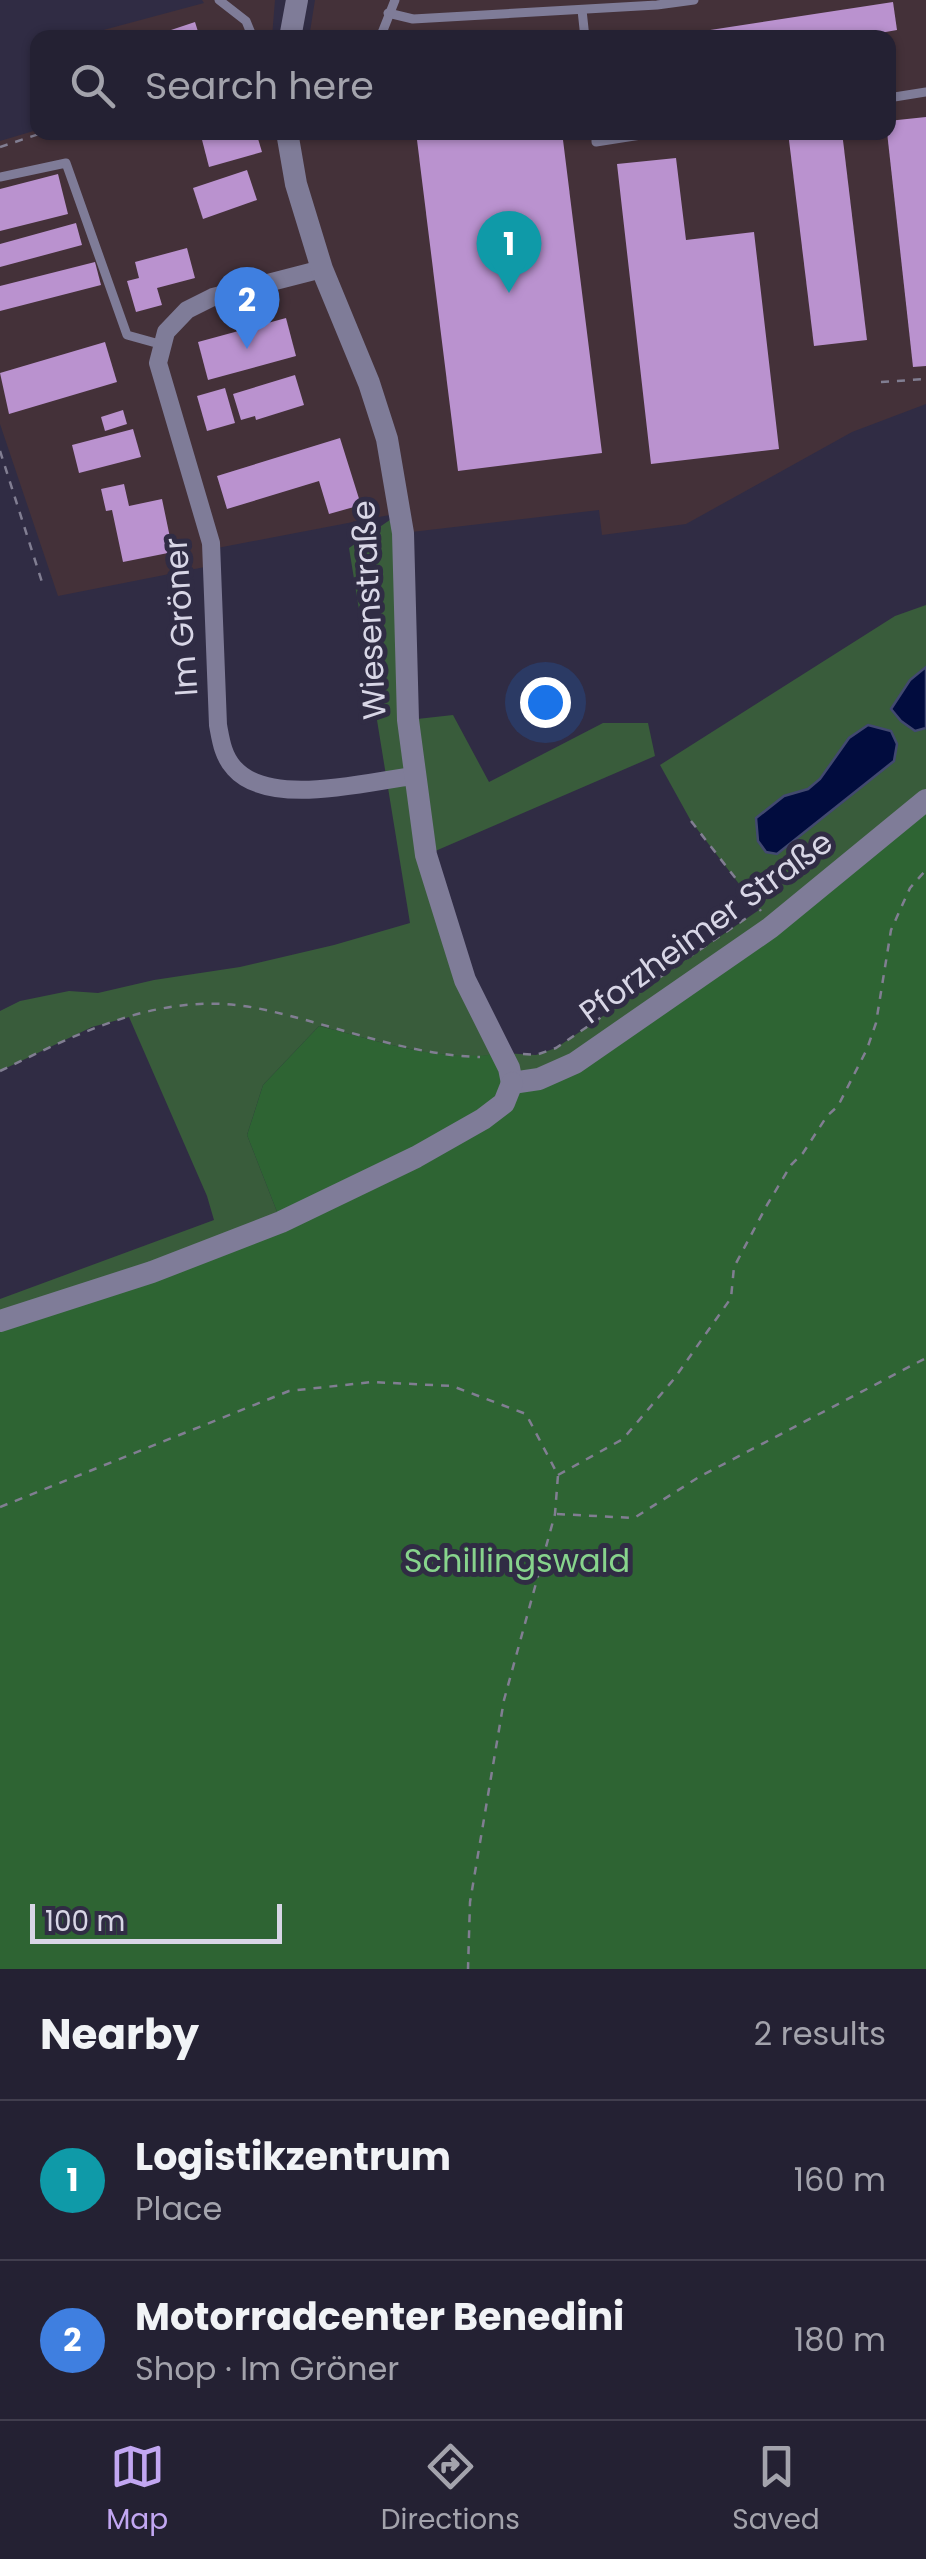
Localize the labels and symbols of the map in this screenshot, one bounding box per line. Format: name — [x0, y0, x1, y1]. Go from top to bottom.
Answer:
pin: 1 — [476, 210, 542, 293]
pin: 2 — [214, 266, 280, 349]
street label: Wiesenstraße — [340, 499, 397, 721]
street label: Im Gröner — [153, 536, 208, 698]
your location — [520, 677, 571, 728]
street label: Pforzheimer Straße — [570, 819, 842, 1034]
park label: Schillingswald — [404, 1538, 630, 1583]
scale bar — [30, 1899, 282, 1944]

